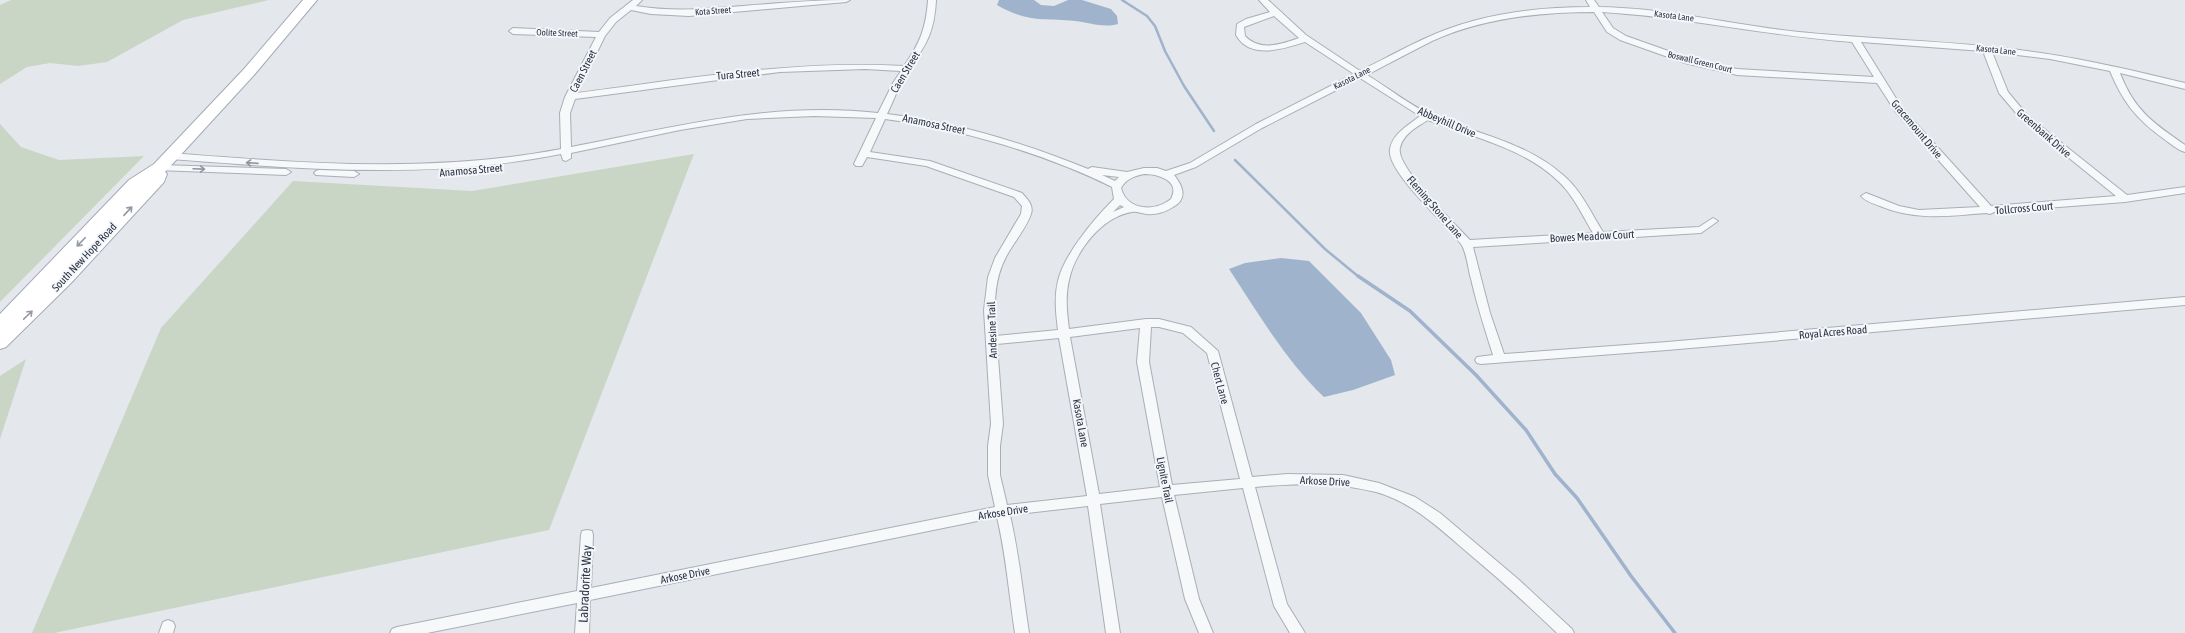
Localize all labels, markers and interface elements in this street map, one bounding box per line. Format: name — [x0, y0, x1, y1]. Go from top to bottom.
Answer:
street label: Kota Street — [695, 5, 732, 17]
street label: Kasota Lane — [1654, 9, 1694, 23]
street label: Oolite Street — [536, 27, 578, 39]
street label: Kasota Lane — [1976, 43, 2016, 57]
street label: Caen Street — [567, 48, 599, 94]
street label: Caen Street — [888, 49, 922, 95]
street label: Boswall Green Court — [1667, 49, 1734, 75]
street label: Kasota Lane — [1332, 64, 1372, 92]
street label: Tura Street — [716, 66, 760, 82]
street label: Gracemount Drive — [1889, 97, 1945, 161]
street label: Abbeyhill Drive — [1416, 104, 1478, 140]
street label: Greenbank Drive — [2015, 106, 2073, 160]
street label: Anamosa Street — [902, 112, 966, 136]
one-way arrow — [246, 159, 259, 166]
street label: Anamosa Street — [439, 161, 503, 179]
one-way arrow — [192, 165, 205, 173]
street label: Fleming Stone Lane — [1405, 173, 1465, 241]
street label: Tollcross Court — [1994, 199, 2054, 217]
one-way arrow — [123, 206, 132, 216]
street label: South New Hope Road — [49, 220, 119, 294]
street label: Bowes Meadow Court — [1549, 228, 1635, 244]
one-way arrow — [76, 237, 86, 247]
street label: Andesine Trail — [985, 301, 999, 359]
one-way arrow — [23, 310, 33, 320]
street label: Royal Acres Road — [1798, 323, 1868, 341]
street label: Chert Lane — [1209, 361, 1231, 405]
street label: Kasota Lane — [1071, 398, 1091, 448]
street label: Lignite Trail — [1155, 456, 1175, 504]
street label: Arkose Drive — [1300, 474, 1350, 488]
street label: Arkose Drive — [977, 502, 1029, 522]
street label: Labradorite Way — [575, 544, 595, 623]
street label: Arkose Drive — [659, 564, 711, 586]

